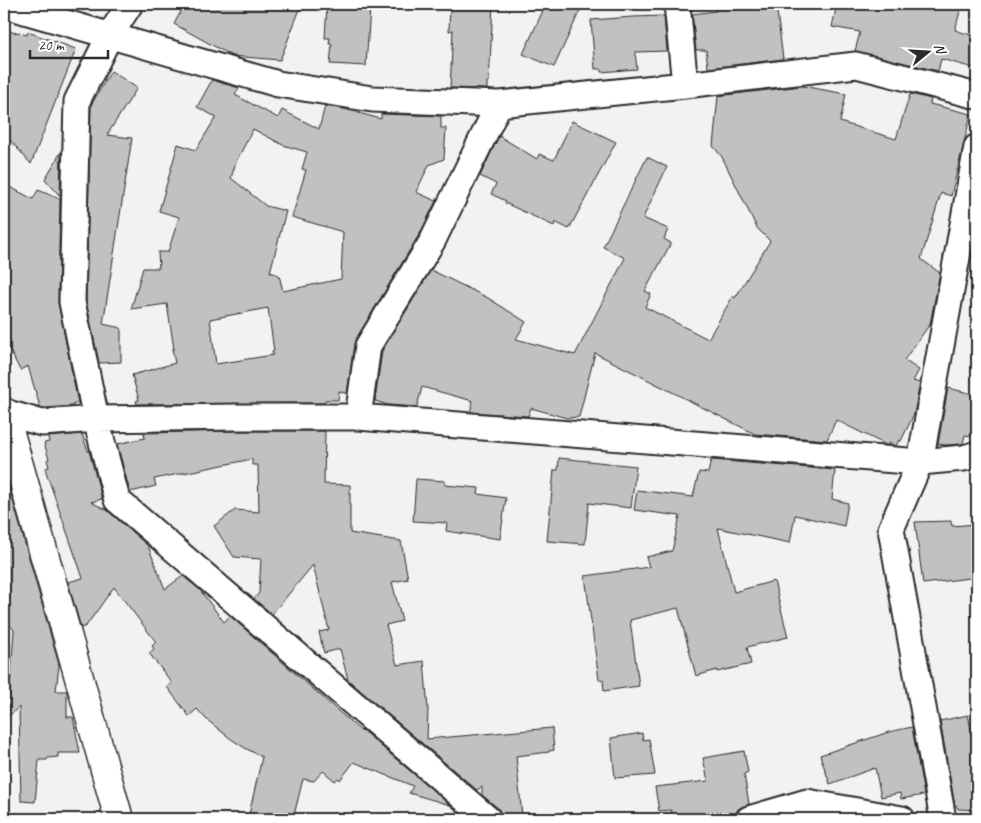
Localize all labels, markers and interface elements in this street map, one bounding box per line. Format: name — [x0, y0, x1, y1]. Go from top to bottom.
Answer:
scale bar — [30, 28, 108, 60]
north arrow — [904, 28, 954, 78]
text: 20 m — [38, 36, 65, 55]
text: N — [930, 41, 950, 57]

